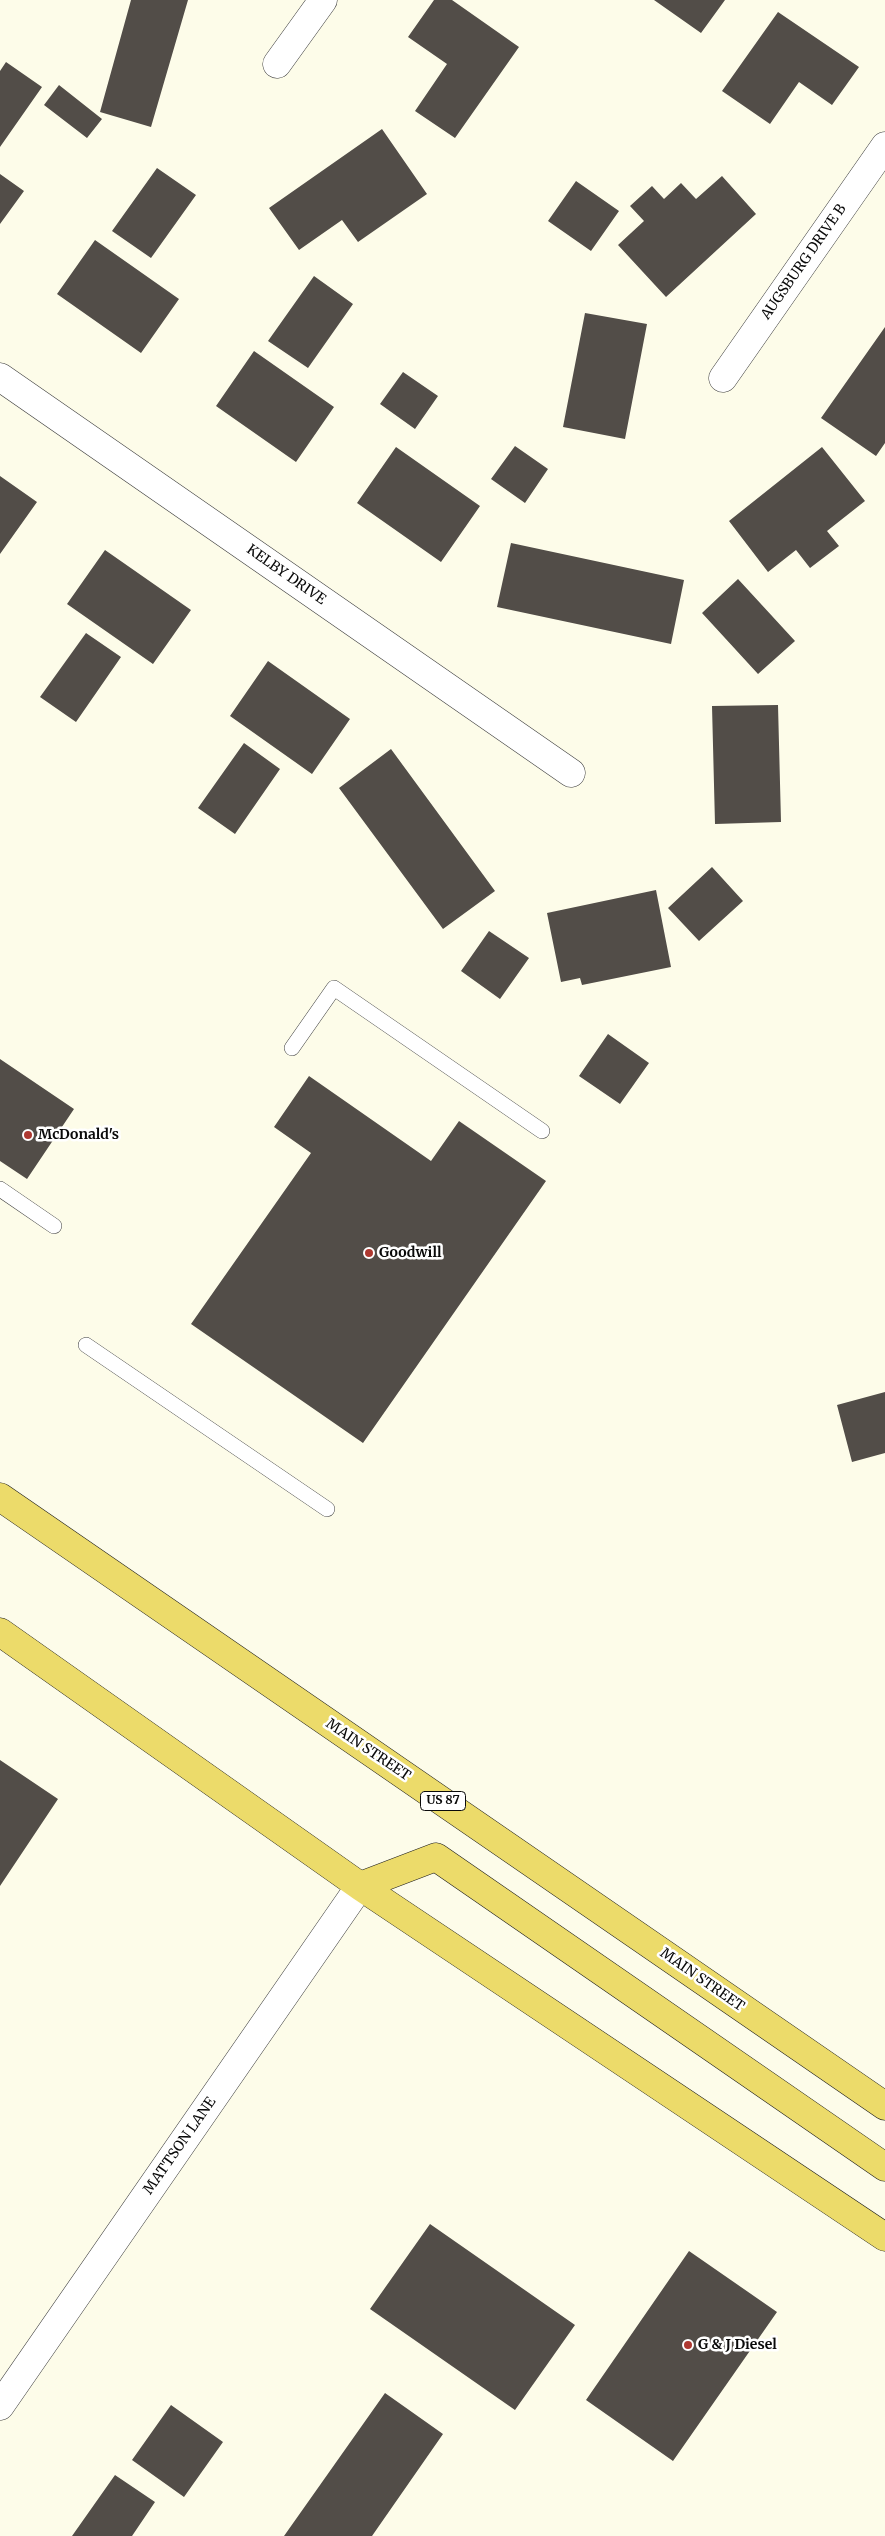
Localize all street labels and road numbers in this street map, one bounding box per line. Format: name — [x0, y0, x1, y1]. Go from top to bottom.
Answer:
street label: AUGSBURG DRIVE B — [758, 201, 850, 323]
street label: KELBY DRIVE — [243, 541, 329, 609]
street label: MAIN STREET — [322, 1715, 414, 1785]
road number: US 87 — [420, 1792, 466, 1810]
street label: MAIN STREET — [657, 1945, 747, 2015]
street label: MATTSON LANE — [140, 2094, 220, 2198]

